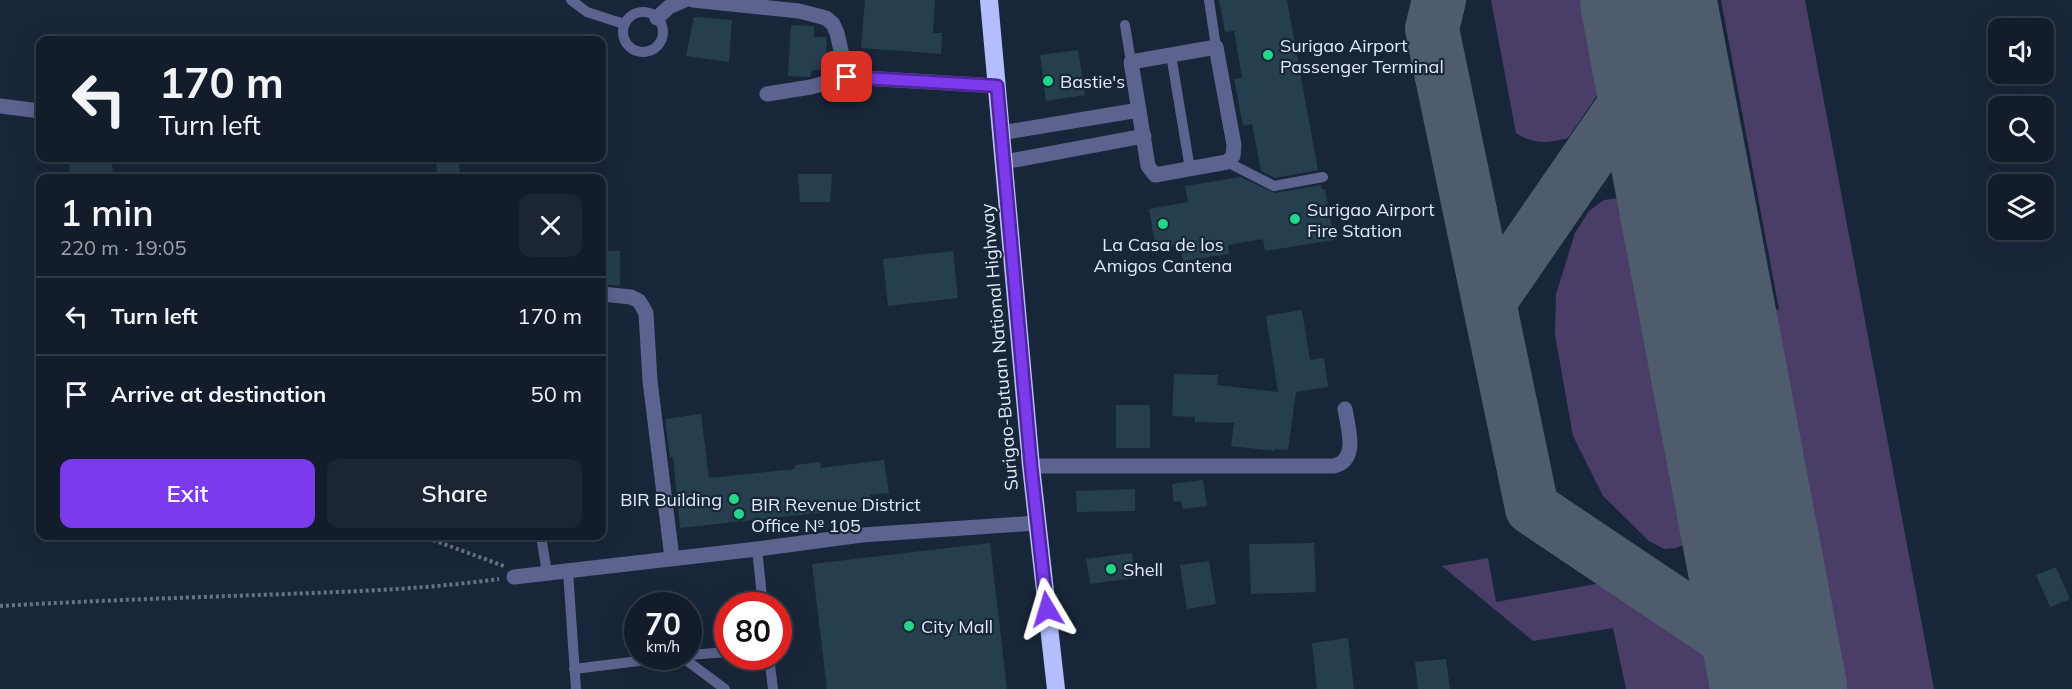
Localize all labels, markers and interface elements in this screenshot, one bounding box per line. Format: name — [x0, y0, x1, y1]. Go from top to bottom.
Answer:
map controls — [1988, 18, 2054, 240]
button: sound — [1988, 18, 2054, 84]
place label: Surigao Airport Passenger Terminal — [1280, 34, 1444, 78]
marker: Surigao Airport Passenger Terminal — [1261, 48, 1275, 62]
pin — [821, 51, 872, 102]
text: 170 m — [159, 56, 284, 109]
icon: left — [60, 60, 138, 138]
icon: arrive — [830, 60, 863, 93]
place label: Bastie's — [1060, 70, 1125, 93]
marker: Bastie's — [1041, 74, 1055, 88]
button: search — [1988, 96, 2054, 162]
text: Turn left — [159, 108, 261, 142]
button: layers — [1988, 174, 2054, 240]
text: 1 min — [60, 190, 154, 235]
button: close — [519, 194, 582, 257]
place label: Surigao Airport Fire Station — [1307, 198, 1434, 242]
street label: Surigao-Butuan National Highway — [975, 202, 1023, 492]
marker: Surigao Airport Fire Station — [1288, 212, 1302, 226]
marker: La Casa de los Amigos Cantena — [1156, 217, 1170, 231]
place label: La Casa de los Amigos Cantena — [1094, 233, 1232, 277]
text: 220 m · 19:05 — [60, 235, 186, 260]
icon: left — [60, 300, 93, 333]
text: Turn left — [111, 302, 198, 330]
text: 170 m — [517, 302, 582, 330]
icon: arrive — [60, 378, 93, 411]
text: Arrive at destination — [111, 380, 326, 408]
text: 50 m — [531, 380, 582, 408]
button: Exit — [60, 459, 315, 528]
button: Share — [327, 459, 582, 528]
place label: BIR Building — [620, 488, 722, 511]
marker: BIR Building — [727, 492, 741, 506]
place label: BIR Revenue District Office № 105 — [751, 493, 921, 537]
marker: BIR Revenue District Office № 105 — [732, 507, 746, 521]
place label: Shell — [1123, 558, 1163, 581]
marker: Shell — [1104, 562, 1118, 576]
position arrow — [1015, 577, 1079, 641]
speed limit sign: 80 — [714, 592, 792, 670]
text: 70 — [645, 605, 681, 643]
place label: City Mall — [921, 615, 993, 638]
marker: City Mall — [902, 619, 916, 633]
text: km/h — [646, 637, 680, 656]

